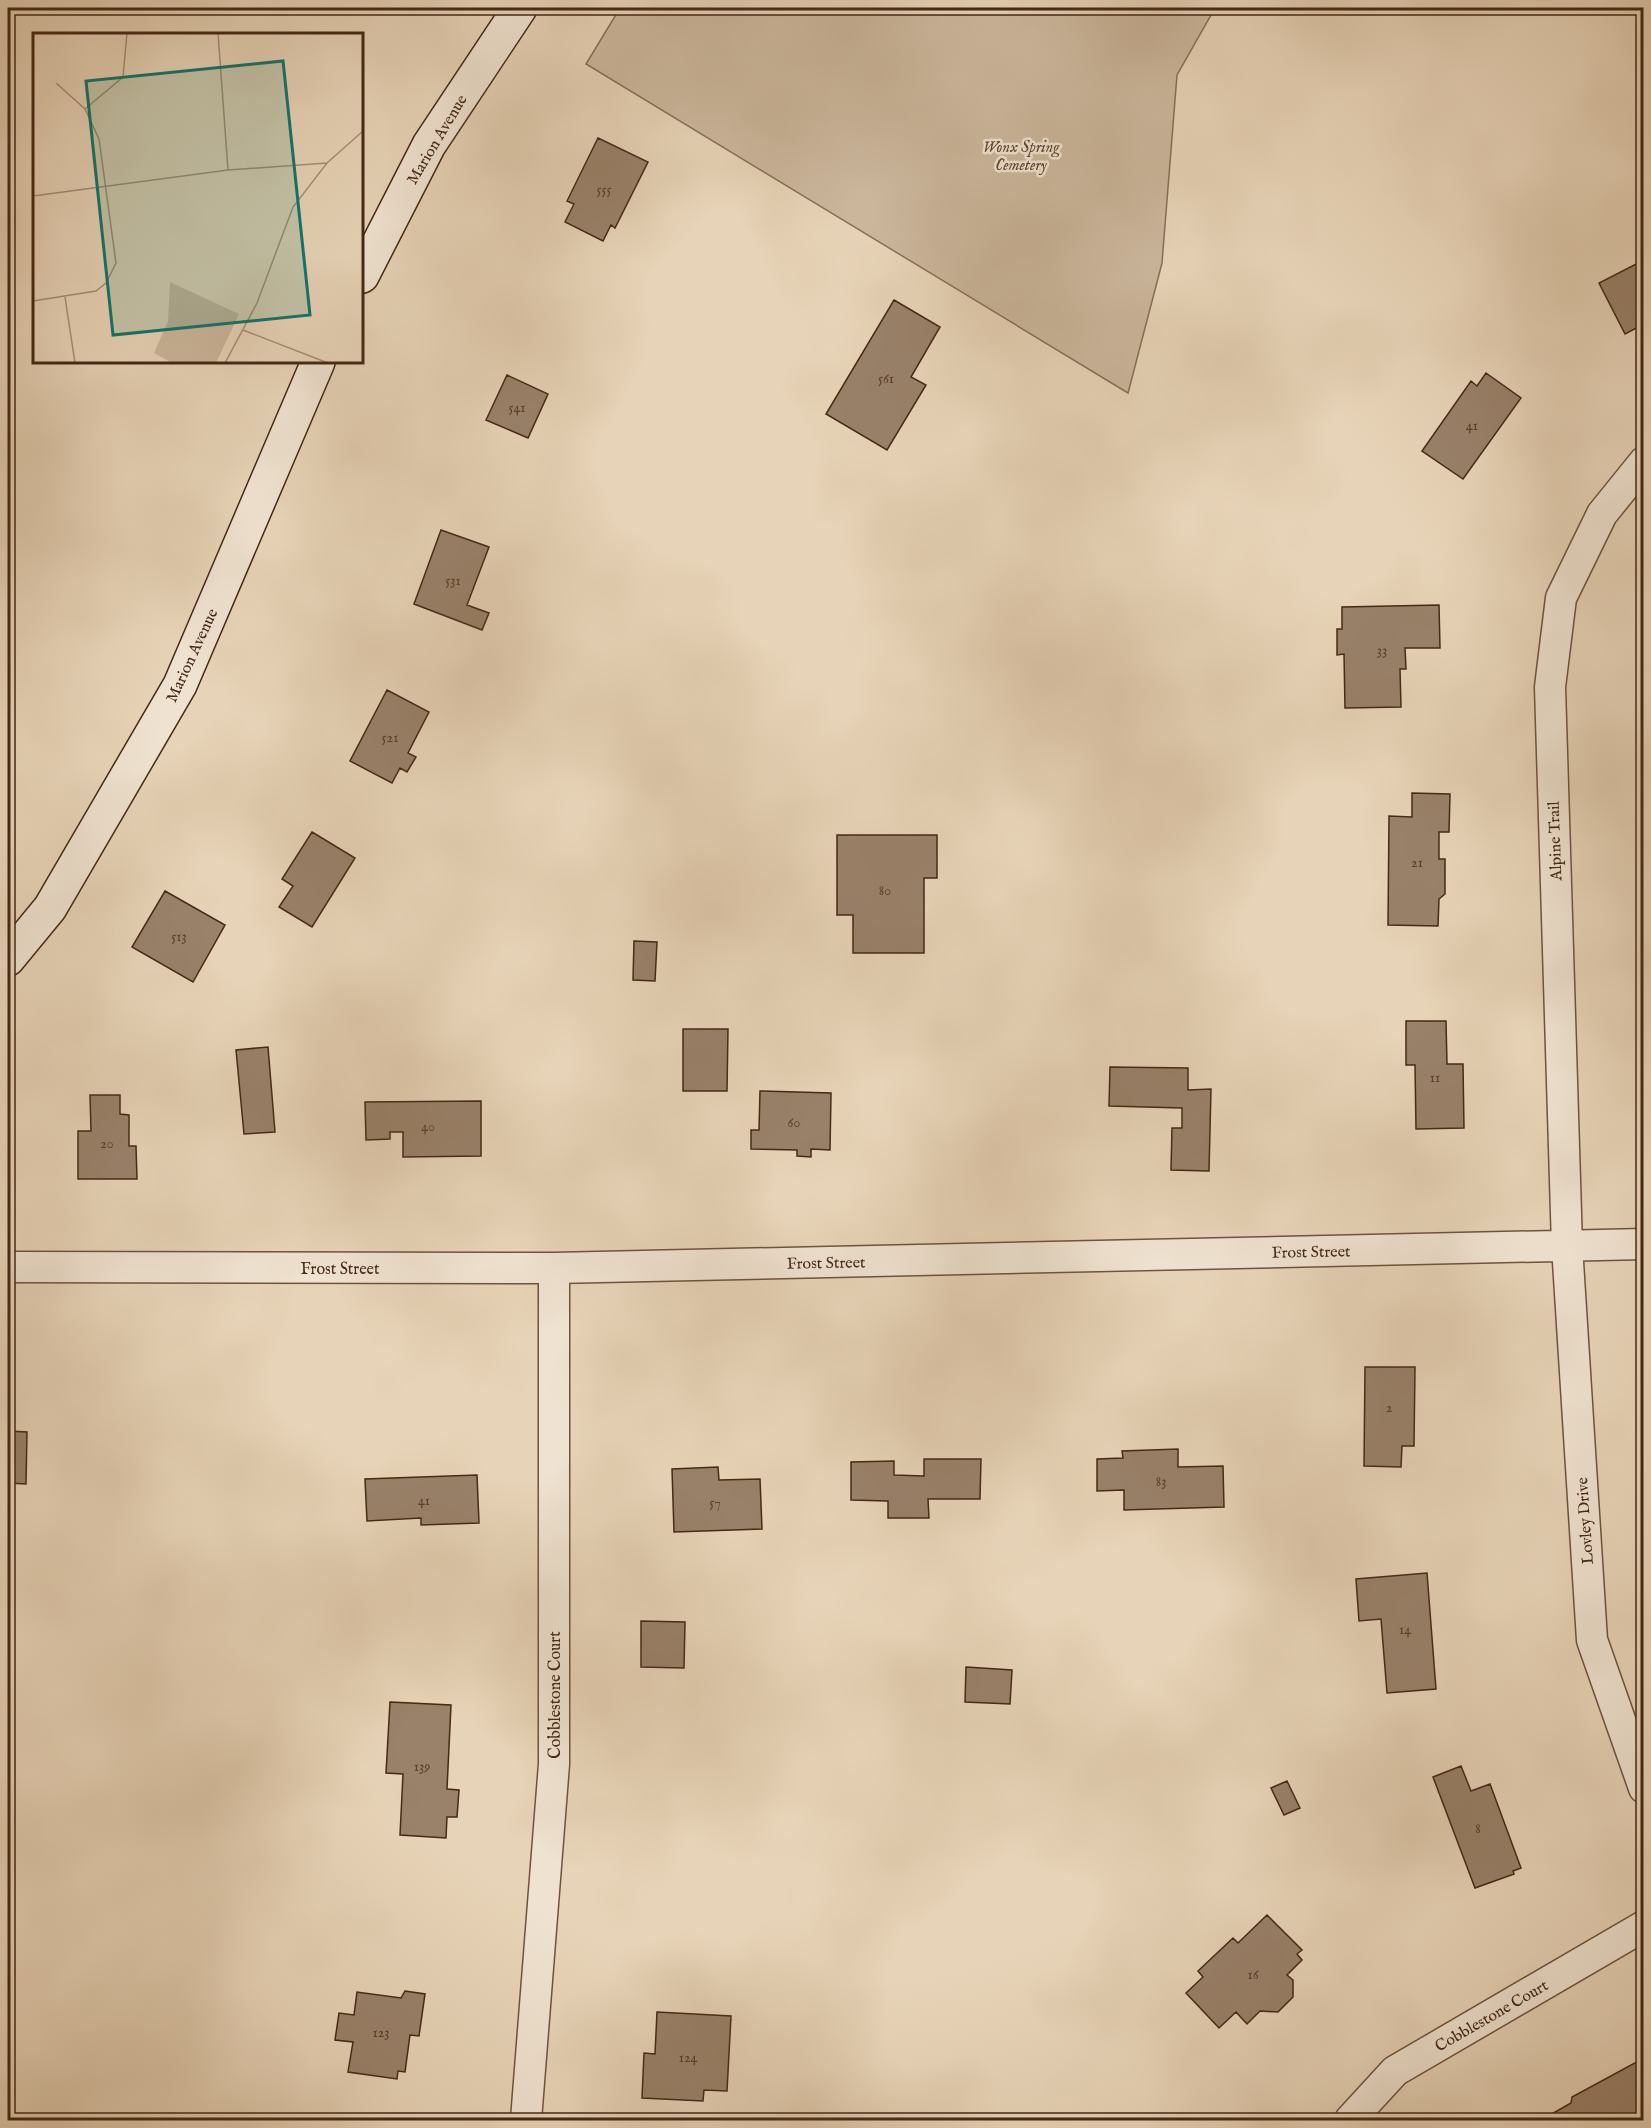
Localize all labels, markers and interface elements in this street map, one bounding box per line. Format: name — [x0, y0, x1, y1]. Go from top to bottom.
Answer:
inset map — [33, 33, 363, 363]
street label: Marion Avenue — [403, 91, 472, 189]
park label: Wonx Spring Cemetery — [983, 138, 1060, 176]
house number: 555 — [596, 181, 612, 199]
house number: 561 — [878, 370, 894, 388]
house number: 541 — [508, 399, 526, 417]
house number: 41 — [1466, 417, 1478, 435]
house number: 531 — [445, 572, 461, 590]
street label: Marion Avenue — [162, 606, 223, 706]
house number: 33 — [1377, 642, 1387, 660]
house number: 521 — [382, 729, 398, 747]
street label: Alpine Trail — [1545, 800, 1567, 882]
house number: 21 — [1411, 854, 1423, 872]
house number: 80 — [879, 882, 891, 900]
house number: 513 — [171, 928, 187, 946]
house number: 11 — [1430, 1069, 1440, 1087]
house number: 60 — [788, 1114, 801, 1132]
house number: 40 — [421, 1118, 435, 1136]
house number: 20 — [100, 1135, 114, 1153]
street label: Frost Street — [1271, 1242, 1351, 1264]
street label: Frost Street — [786, 1253, 866, 1275]
street label: Frost Street — [301, 1260, 380, 1280]
house number: 2 — [1386, 1399, 1393, 1417]
house number: 83 — [1156, 1473, 1166, 1491]
street label: Lovley Drive — [1573, 1477, 1599, 1565]
house number: 41 — [418, 1492, 430, 1510]
house number: 57 — [709, 1494, 721, 1512]
house number: 14 — [1399, 1621, 1411, 1639]
street label: Cobblestone Court — [546, 1631, 566, 1759]
house number: 139 — [414, 1758, 430, 1776]
house number: 8 — [1475, 1820, 1481, 1838]
house number: 16 — [1247, 1966, 1260, 1984]
street label: Cobblestone Court — [1432, 1976, 1553, 2057]
house number: 123 — [372, 2024, 390, 2042]
house number: 124 — [679, 2049, 697, 2067]

